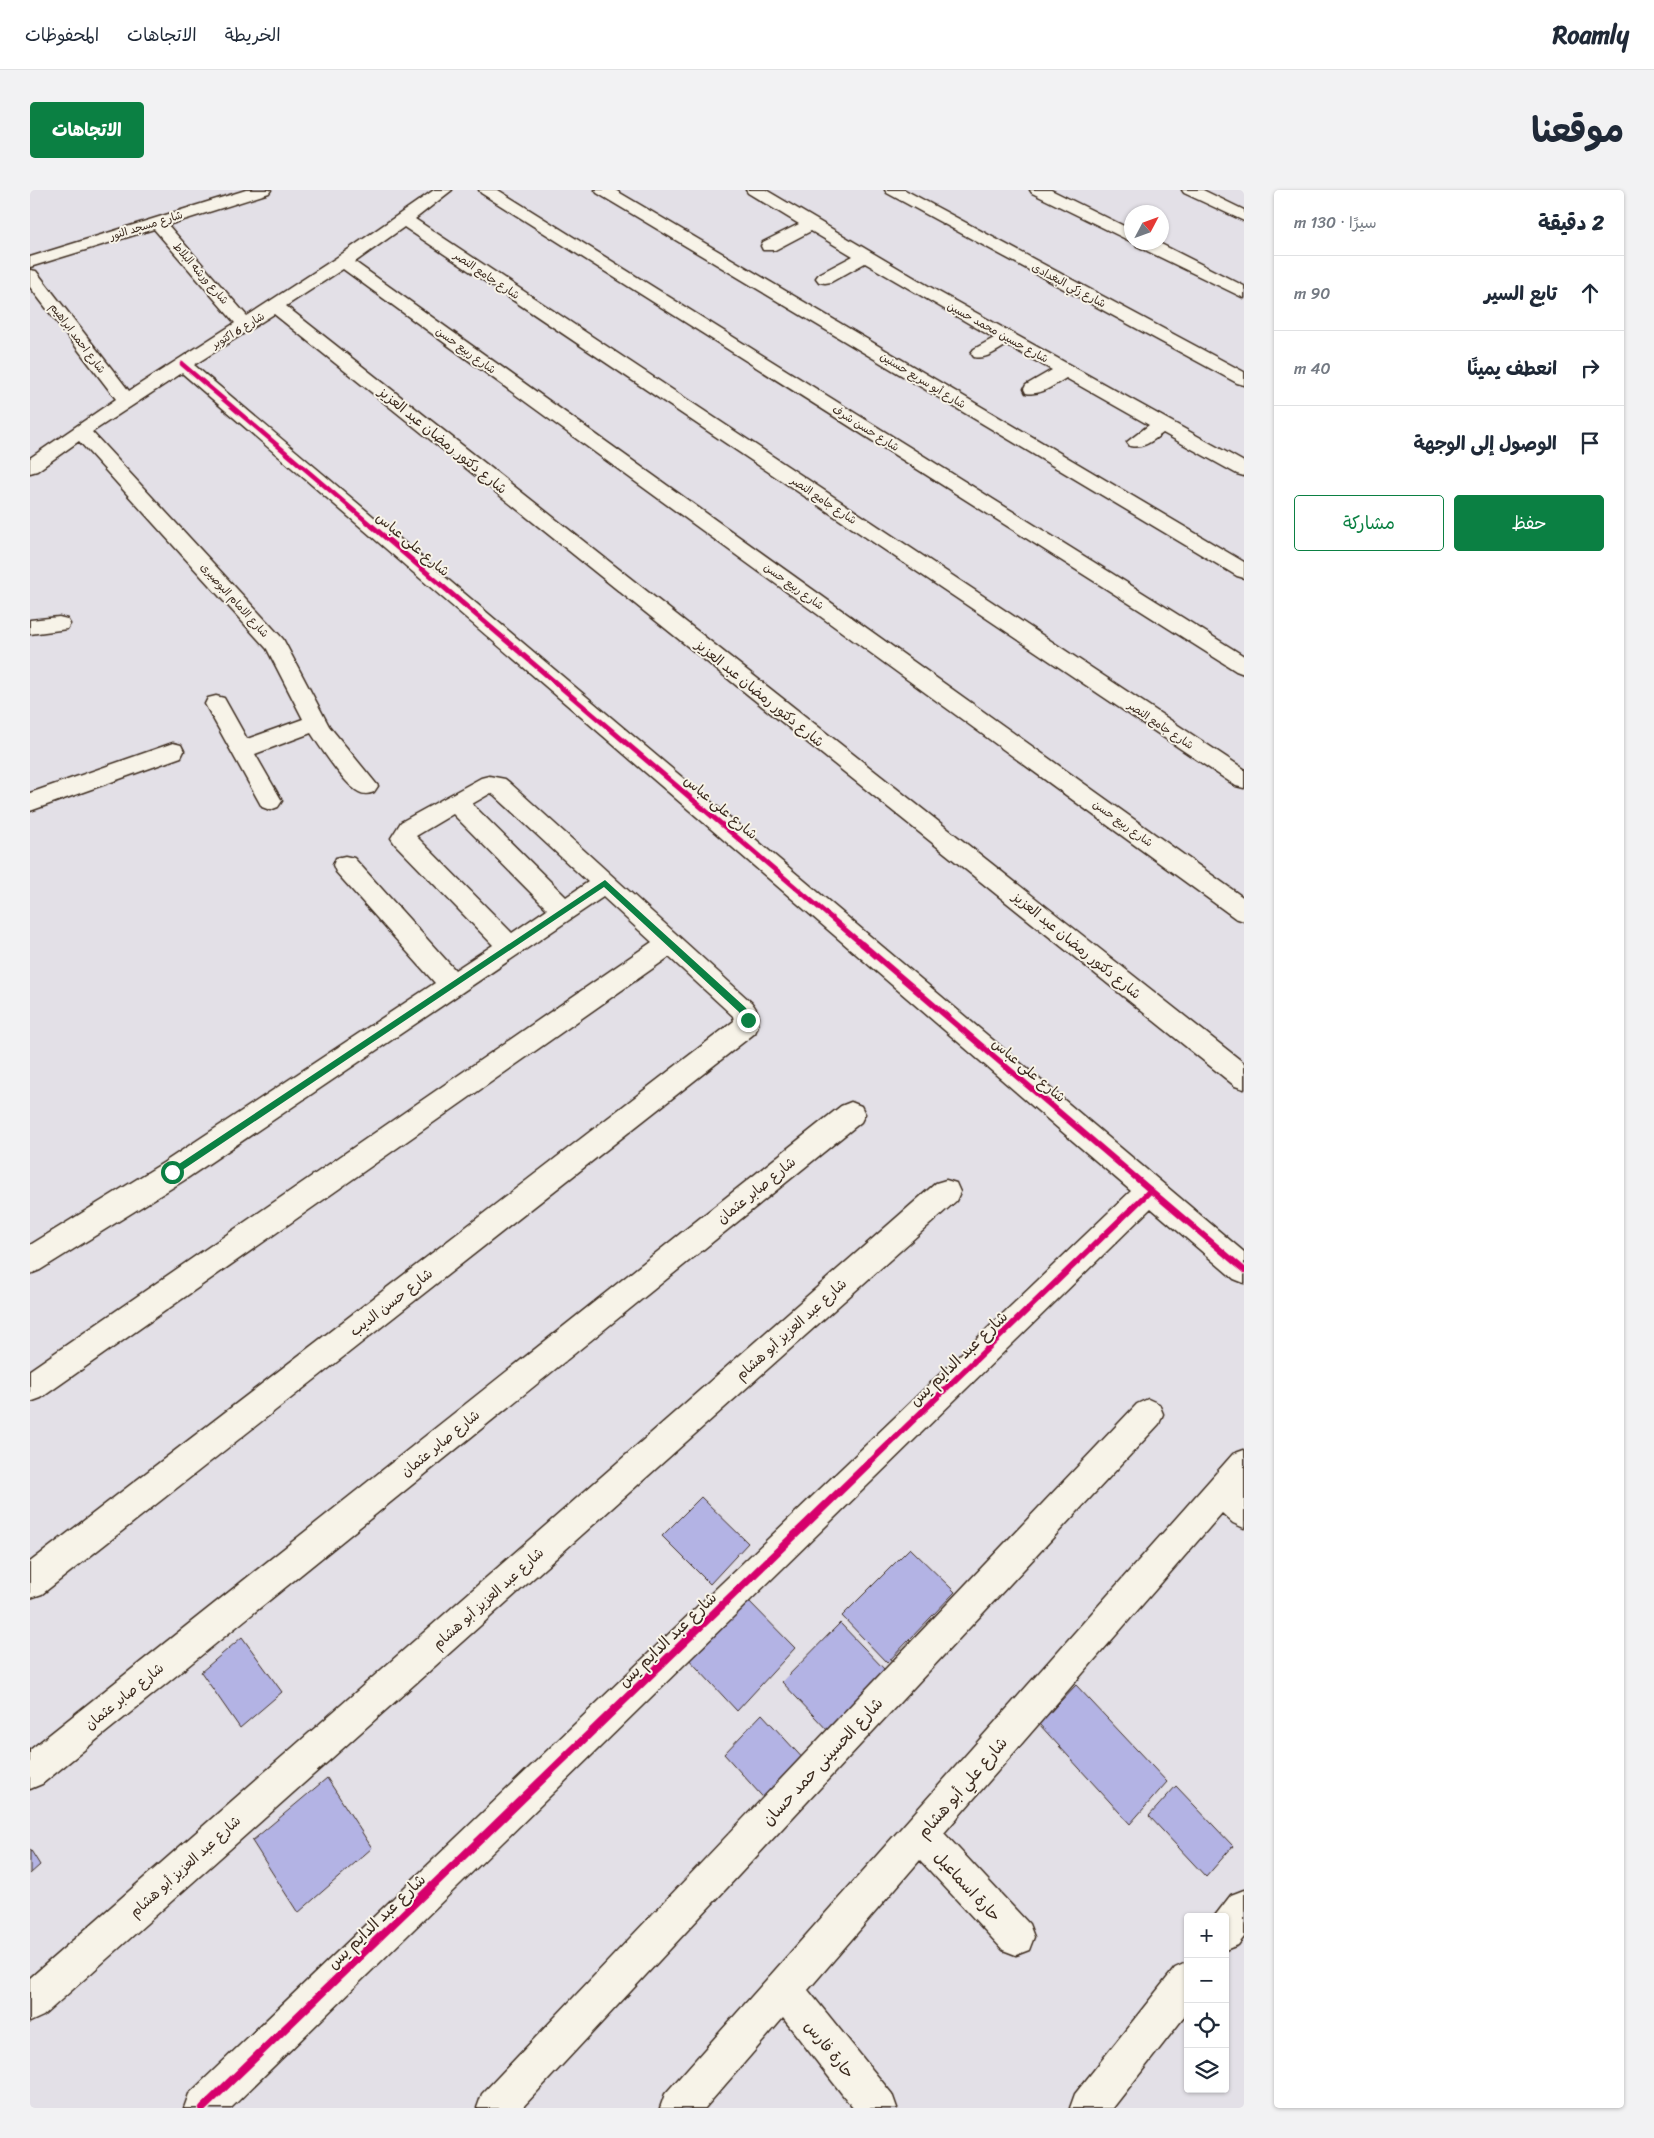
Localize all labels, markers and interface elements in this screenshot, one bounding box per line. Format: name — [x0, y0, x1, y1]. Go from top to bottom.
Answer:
text: Roamly — [1553, 14, 1629, 56]
text: المحفوظات — [25, 19, 99, 51]
text: الاتجاهات — [127, 19, 197, 51]
text: الخريطة — [225, 19, 281, 51]
text: موقعنا — [1531, 99, 1624, 161]
button: الاتجاهات — [30, 102, 144, 158]
text: 2 دقيقة — [1538, 204, 1604, 242]
street label: شارع مسجد النور — [106, 205, 185, 246]
north arrow — [1124, 205, 1169, 250]
text: سيرًا · 130 m — [1294, 208, 1377, 237]
street label: شارع ورشه البلاط — [168, 238, 233, 309]
street label: شارع جامع النصر — [449, 246, 523, 305]
street label: شارع زكي البغدادى — [1028, 258, 1109, 314]
text: تابع السير — [1484, 277, 1557, 310]
text: 90 m — [1294, 279, 1330, 308]
icon: ahead — [1576, 279, 1604, 307]
street label: شارع حسين محمد حسين — [944, 297, 1052, 368]
street label: شارع احمد ابراهيم — [45, 299, 111, 378]
street label: شارع 6 اكتوبر — [207, 307, 269, 354]
street label: شارع ربيع حسن — [431, 322, 500, 379]
street label: شارع أبو سريع حسنين — [876, 347, 969, 414]
text: انعطف يمينًا — [1467, 352, 1557, 385]
text: 40 m — [1294, 354, 1331, 383]
icon: right — [1576, 354, 1604, 382]
street label: شارع دكتور رمضان عبد العزيز — [372, 379, 513, 501]
street label: شارع حسن شرف — [828, 400, 903, 457]
text: الوصول إلى الوجهة — [1414, 427, 1557, 460]
icon: arrive — [1576, 429, 1604, 457]
street label: شارع جامع النصر — [786, 471, 860, 530]
button: مشاركة — [1294, 495, 1444, 551]
button: حفظ — [1454, 495, 1604, 551]
street label: شارع على عباس — [370, 506, 455, 583]
street label: شارع ربيع حسن — [759, 558, 828, 615]
street label: شارع الامام البوصيرى — [196, 559, 274, 642]
street label: شارع دكتور رمضان عبد العزيز — [689, 632, 830, 754]
street label: شارع جامع النصر — [1123, 696, 1197, 755]
street label: شارع على عباس — [678, 769, 763, 846]
street label: شارع ربيع حسن — [1088, 795, 1157, 852]
street label: شارع دكتور رمضان عبد العزيز — [1006, 884, 1147, 1006]
route end — [737, 1009, 760, 1032]
street label: شارع على عباس — [986, 1032, 1071, 1109]
street label: شارع صابر عثمان — [711, 1150, 802, 1230]
route start — [161, 1161, 184, 1184]
street label: شارع حسن الديب — [344, 1262, 438, 1343]
street label: شارع عبد العزيز أبو هشام — [730, 1272, 853, 1387]
street label: شارع عبد الدايم يس — [902, 1303, 1015, 1414]
street label: شارع صابر عثمان — [395, 1403, 486, 1483]
street label: شارع عبد العزيز أبو هشام — [427, 1541, 550, 1656]
street label: شارع عبد الدايم يس — [611, 1584, 724, 1695]
street label: شارع صابر عثمان — [79, 1656, 170, 1736]
street label: شارع الحسينى حمد حسان — [755, 1690, 890, 1833]
street label: شارع علي أبو هشام — [910, 1730, 1015, 1845]
street label: شارع عبد العزيز أبو هشام — [124, 1809, 247, 1924]
street label: حارة اسماعيل — [927, 1844, 1009, 1929]
street label: شارع عبد الدايم يس — [320, 1866, 433, 1977]
map controls — [1184, 1913, 1229, 2093]
button: + — [1184, 1913, 1229, 1958]
button: − — [1184, 1958, 1229, 2003]
button: locate — [1184, 2003, 1229, 2048]
street label: حارة فارس — [797, 2013, 863, 2085]
button: layers — [1184, 2048, 1229, 2093]

